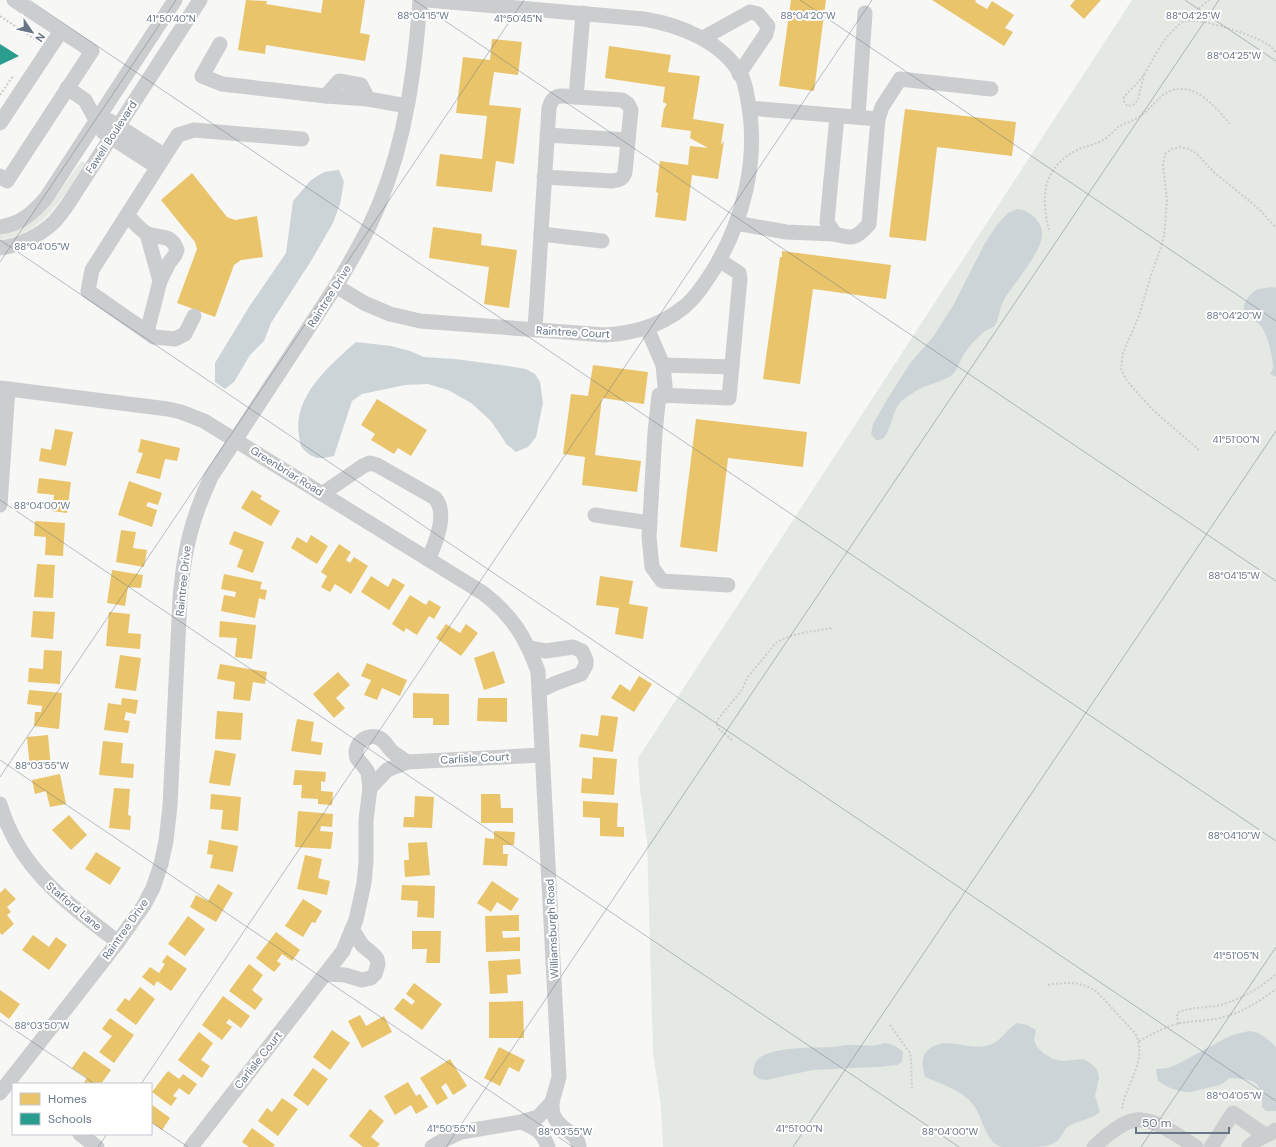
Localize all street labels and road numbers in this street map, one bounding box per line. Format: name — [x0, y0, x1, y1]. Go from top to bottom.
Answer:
street label: Fawell Boulevard — [82, 98, 140, 176]
street label: Raintree Drive — [304, 262, 354, 330]
street label: Raintree Court — [536, 323, 610, 341]
street label: Greenbriar Road — [248, 443, 326, 499]
street label: Raintree Drive — [172, 545, 194, 617]
street label: Carlisle Court — [440, 749, 510, 767]
street label: Williamsburgh Road — [542, 878, 562, 979]
street label: Stafford Lane — [43, 879, 105, 933]
street label: Raintree Drive — [99, 896, 151, 962]
street label: Carlisle Court — [231, 1028, 285, 1092]

